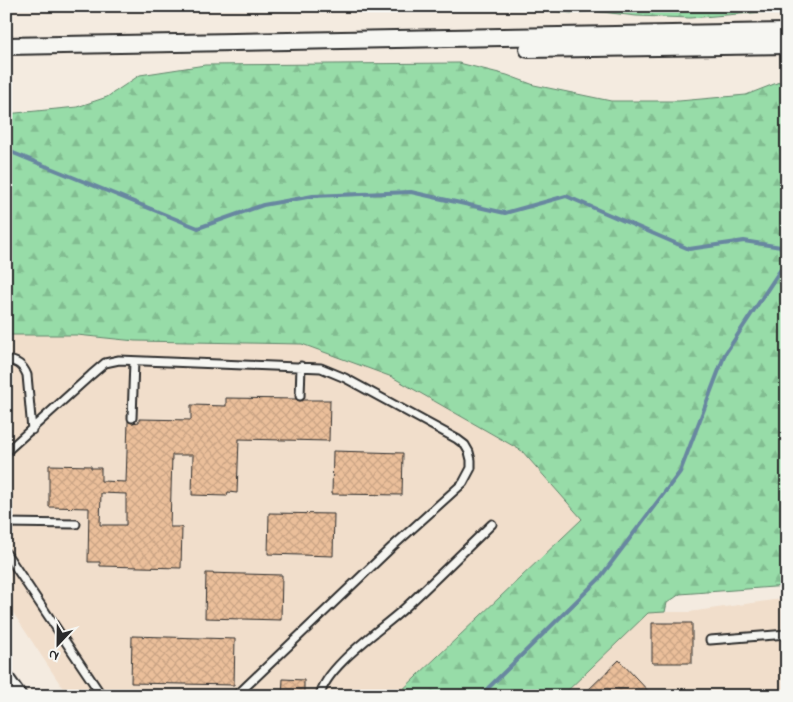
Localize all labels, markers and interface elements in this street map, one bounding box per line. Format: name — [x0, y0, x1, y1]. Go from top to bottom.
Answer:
north arrow — [32, 620, 82, 670]
text: N — [45, 643, 62, 666]

